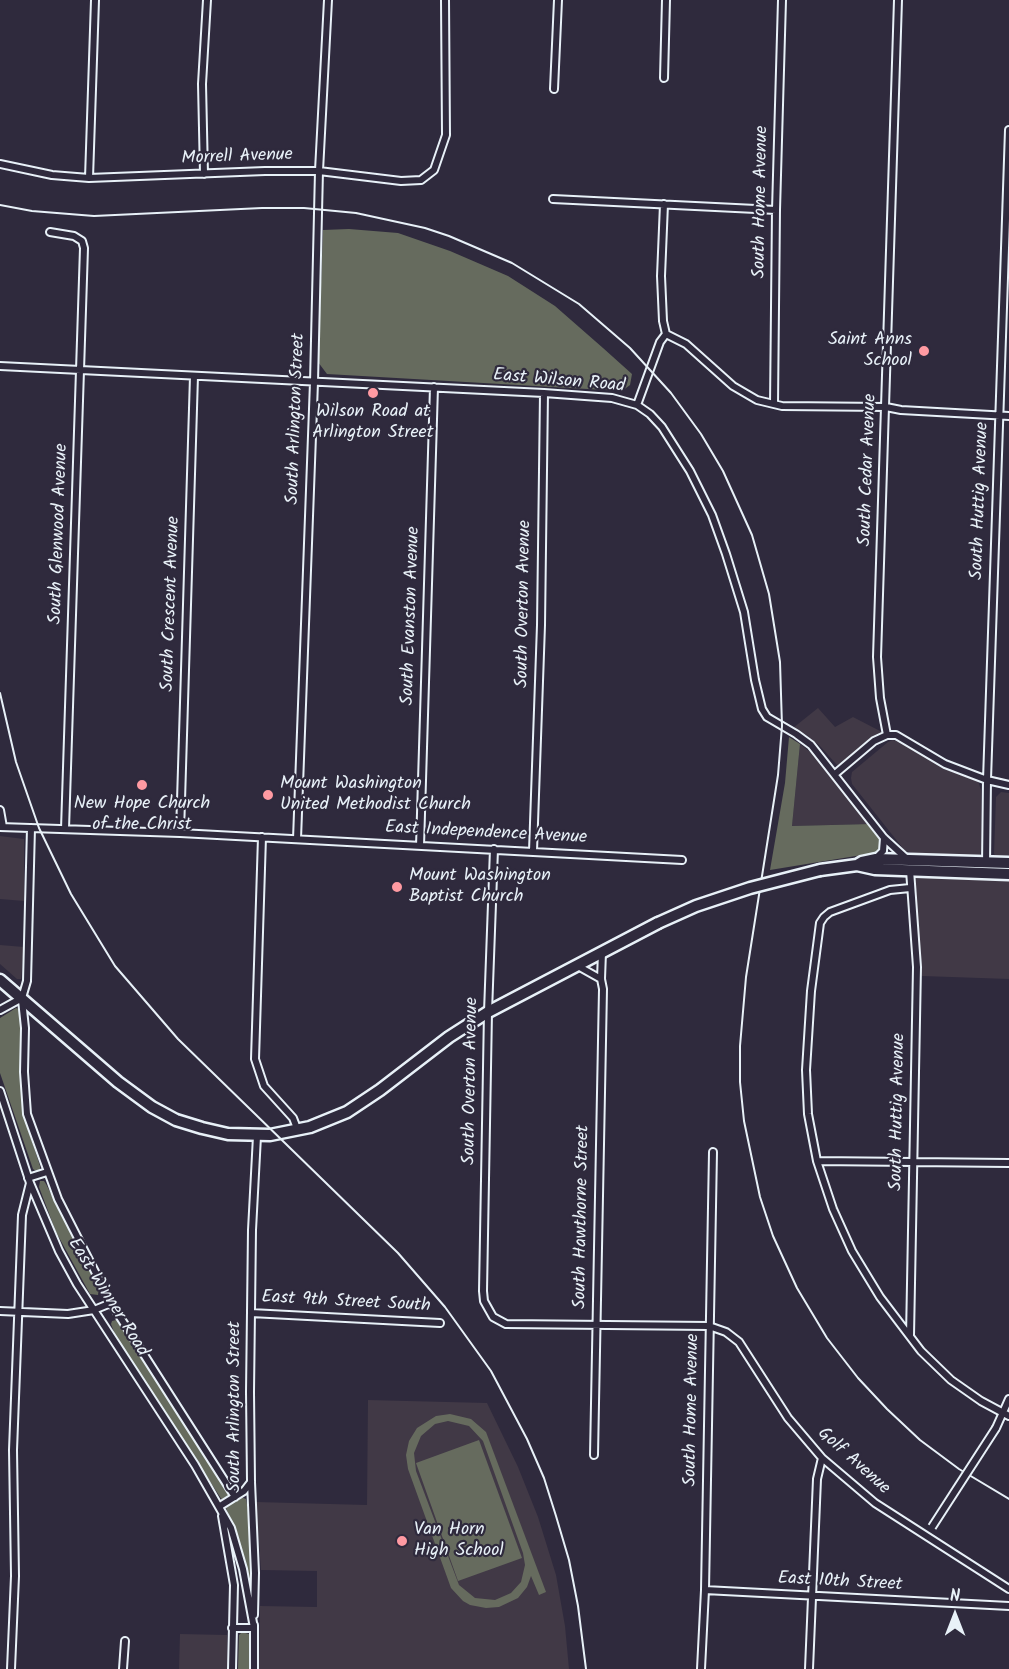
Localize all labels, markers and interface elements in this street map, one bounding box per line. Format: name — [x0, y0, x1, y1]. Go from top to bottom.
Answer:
street label: South Home Avenue — [750, 125, 774, 279]
street label: Morrell Avenue — [181, 145, 293, 171]
place label: Saint Anns School — [828, 330, 912, 372]
street label: South Arlington Street — [283, 333, 311, 505]
marker: Saint Anns School — [917, 344, 931, 358]
street label: East Wilson Road — [492, 365, 626, 399]
marker: Wilson Road at Arlington Street — [366, 386, 380, 400]
street label: South Cedar Avenue — [856, 393, 882, 547]
place label: Wilson Road at Arlington Street — [312, 402, 434, 444]
street label: South Huttig Avenue — [967, 422, 995, 580]
street label: South Glenwood Avenue — [46, 443, 74, 625]
street label: South Crescent Avenue — [158, 516, 186, 692]
street label: South Overton Avenue — [513, 520, 537, 688]
street label: South Evanston Avenue — [398, 526, 426, 706]
place label: Mount Washington United Methodist Church — [280, 774, 471, 816]
marker: New Hope Church of the Christ — [135, 778, 149, 792]
marker: Mount Washington United Methodist Church — [261, 788, 275, 802]
place label: New Hope Church of the Christ — [74, 794, 210, 836]
street label: East Independence Avenue — [384, 818, 588, 850]
place label: Mount Washington Baptist Church — [409, 866, 551, 908]
marker: Mount Washington Baptist Church — [390, 880, 404, 894]
street label: South Overton Avenue — [460, 997, 484, 1165]
street label: South Huttig Avenue — [887, 1033, 911, 1191]
street label: South Hawthorne Street — [571, 1125, 595, 1309]
street label: East Winner Road — [62, 1235, 152, 1361]
street label: East 9th Street South — [261, 1288, 431, 1318]
street label: South Arlington Street — [225, 1321, 247, 1493]
street label: South Home Avenue — [681, 1333, 705, 1487]
street label: Golf Avenue — [812, 1424, 894, 1500]
place label: Van Horn High School — [414, 1520, 504, 1562]
marker: Van Horn High School — [395, 1534, 409, 1548]
street label: East 10th Street — [777, 1569, 903, 1597]
text: N — [950, 1584, 960, 1609]
north arrow — [925, 1585, 985, 1645]

